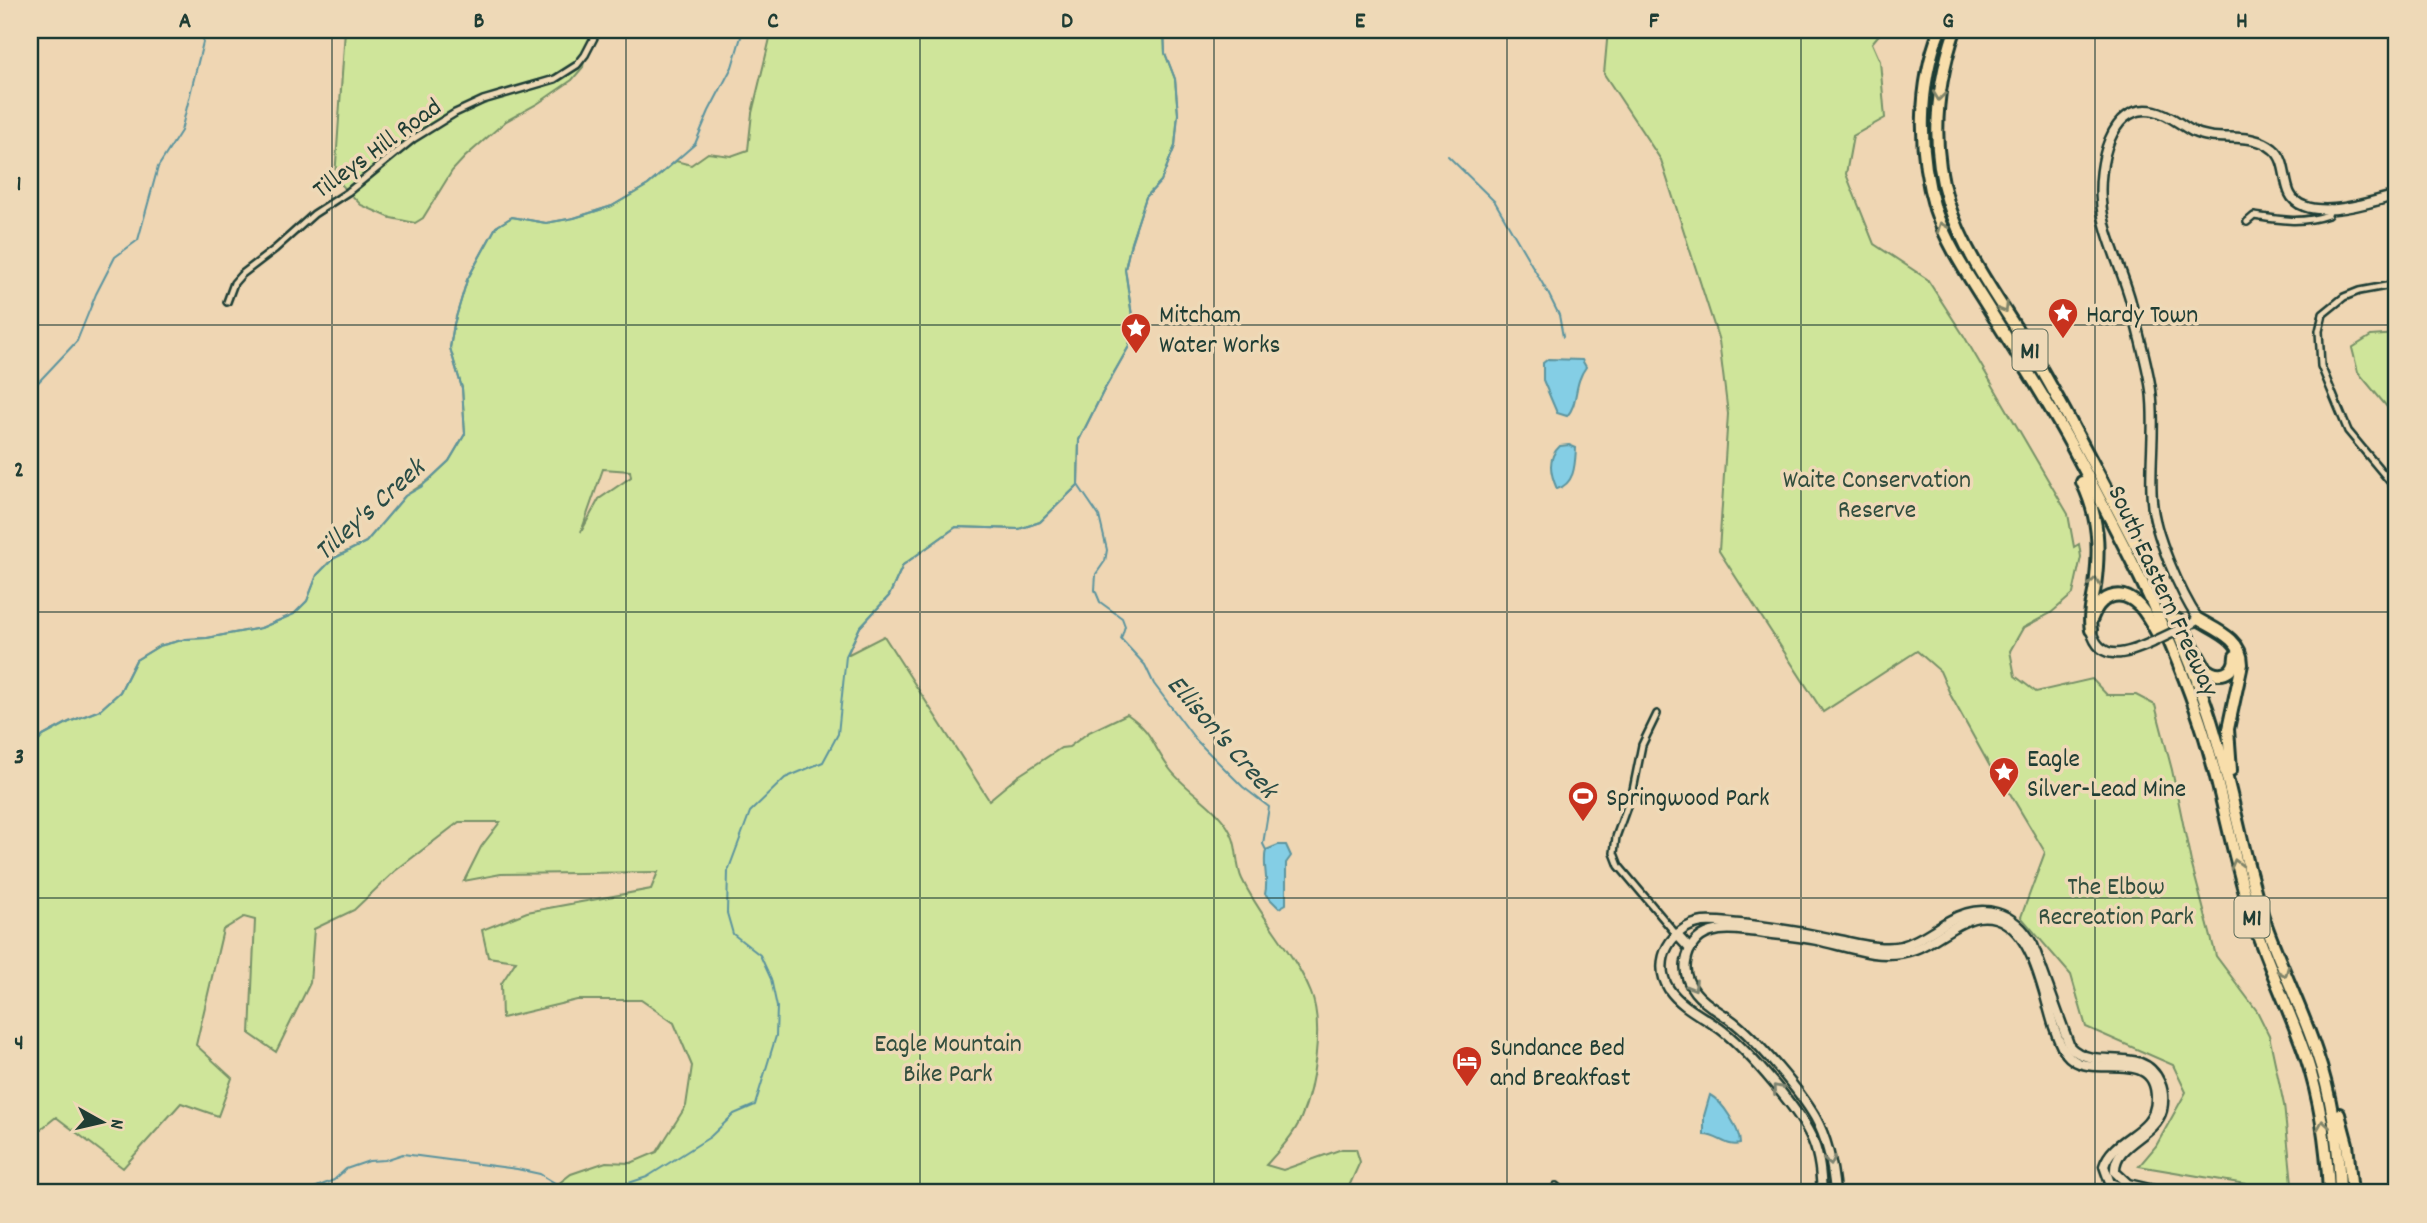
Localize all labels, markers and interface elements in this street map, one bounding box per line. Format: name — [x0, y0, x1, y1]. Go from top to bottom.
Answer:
text: A — [179, 6, 191, 39]
text: B — [474, 6, 485, 39]
text: C — [767, 6, 779, 39]
text: D — [1061, 6, 1073, 39]
text: E — [1355, 6, 1366, 39]
text: F — [1649, 6, 1660, 39]
text: G — [1942, 6, 1954, 39]
text: H — [2236, 6, 2248, 39]
street label: Tilleys Hill Road — [306, 90, 450, 209]
one-way arrow — [1931, 90, 1946, 102]
text: 1 — [16, 169, 22, 202]
one-way arrow — [1937, 222, 1951, 234]
place icon: Hardy Town — [2046, 296, 2080, 340]
place label: Mitcham Water Works — [1159, 298, 1281, 365]
place label: Hardy Town — [2086, 298, 2198, 335]
one-way arrow — [1995, 300, 2008, 313]
place icon: Mitcham Water Works — [1119, 311, 1153, 355]
road number: M1 — [2012, 330, 2048, 370]
water label: Tilley's Creek — [307, 449, 438, 573]
text: 2 — [14, 455, 24, 488]
park label: Waite Conservation Reserve — [1783, 463, 1971, 530]
street label: South Eastern Freeway — [2097, 480, 2227, 703]
one-way arrow — [2087, 576, 2102, 588]
water label: Ellison's Creek — [1155, 668, 1287, 811]
text: 3 — [14, 742, 24, 775]
place label: Eagle Silver-Lead Mine — [2027, 742, 2186, 809]
place icon: Eagle Silver-Lead Mine — [1987, 755, 2021, 799]
sports icon: Springwood Park — [1566, 779, 1600, 823]
place label: Springwood Park — [1606, 781, 1770, 818]
one-way arrow — [2230, 858, 2244, 870]
park label: The Elbow Recreation Park — [2038, 870, 2194, 937]
road number: M1 — [2234, 897, 2270, 937]
one-way arrow — [2275, 966, 2289, 978]
one-way arrow — [1684, 979, 1697, 992]
park label: Eagle Mountain Bike Park — [874, 1027, 1022, 1094]
text: 4 — [14, 1028, 24, 1061]
place label: Sundance Bed and Breakfast — [1490, 1031, 1631, 1098]
hotel icon: Sundance Bed and Breakfast — [1450, 1044, 1484, 1088]
one-way arrow — [1773, 1084, 1785, 1097]
north arrow — [66, 1086, 136, 1156]
text: N — [101, 1117, 129, 1130]
one-way arrow — [2316, 1119, 2331, 1131]
one-way arrow — [1822, 1155, 1837, 1167]

